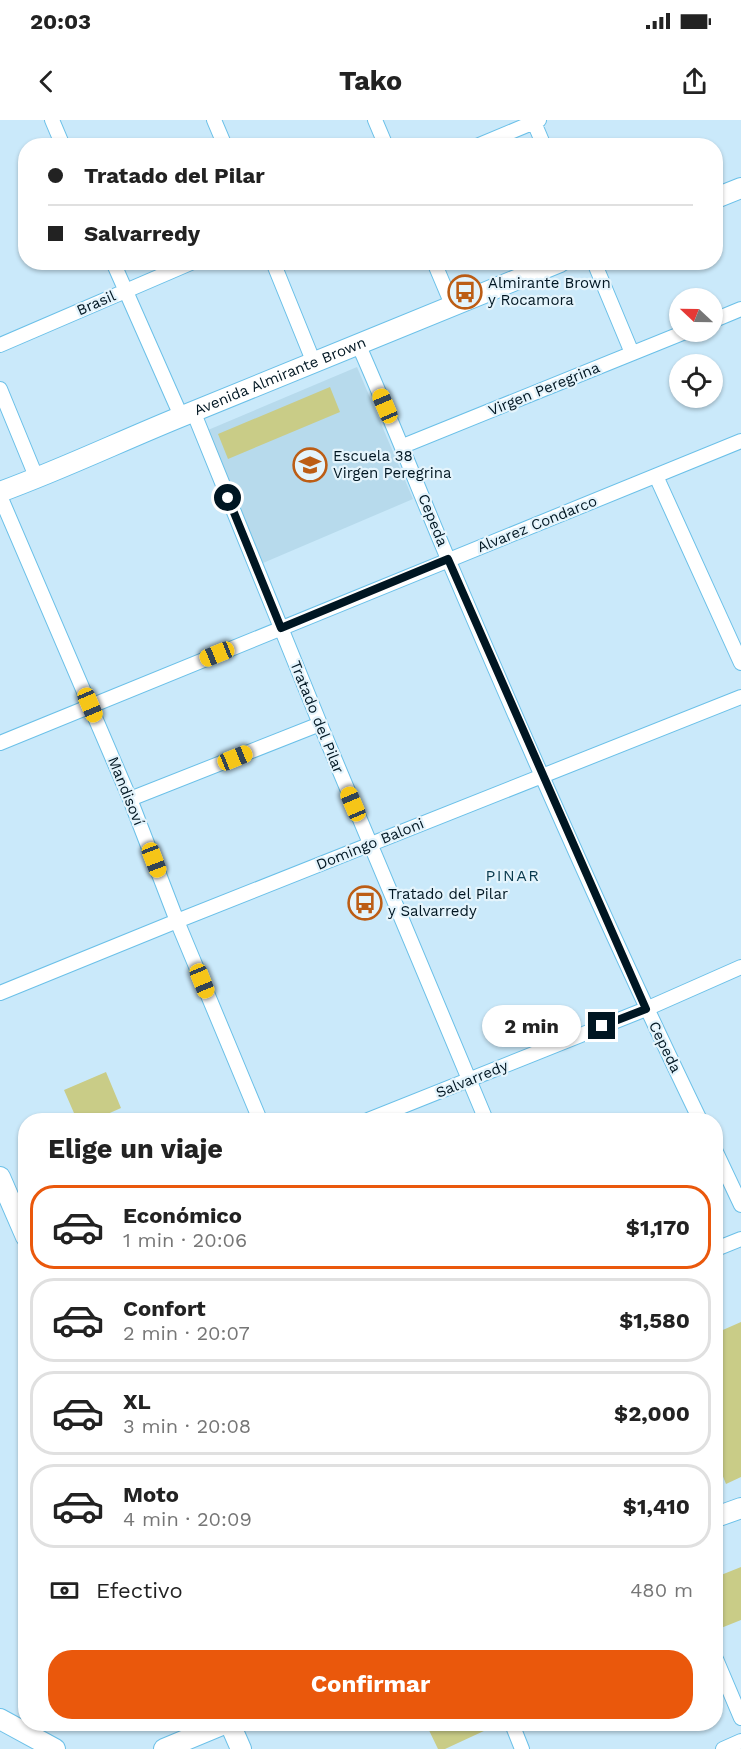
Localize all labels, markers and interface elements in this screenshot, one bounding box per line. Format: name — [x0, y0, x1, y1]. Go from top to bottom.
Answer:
text: 20:03 — [30, 9, 91, 34]
icon: back — [30, 65, 63, 98]
text: Tako — [339, 65, 402, 97]
icon: share — [678, 65, 711, 98]
text: Tratado del Pilar — [84, 163, 265, 188]
text: Salvarredy — [84, 221, 200, 246]
bus stop icon: Almirante Brown y Rocamora — [447, 274, 483, 310]
place label: Almirante Brown y Rocamora — [488, 274, 611, 309]
street label: Brasil — [74, 286, 119, 319]
north arrow — [669, 288, 723, 342]
map controls — [669, 288, 723, 408]
street label: Avenida Almirante Brown — [191, 333, 369, 419]
button: locate — [669, 354, 723, 408]
street label: Virgen Peregrina — [486, 358, 603, 420]
car — [370, 386, 400, 426]
school or university icon: Escuela 38 Virgen Peregrina — [292, 447, 328, 483]
place label: Escuela 38 Virgen Peregrina — [333, 447, 452, 482]
route start — [214, 484, 241, 511]
street label: Cepeda — [414, 491, 452, 549]
street label: Alvarez Condarco — [474, 492, 600, 556]
car — [197, 639, 237, 669]
street label: Tratado del Pilar — [286, 658, 348, 776]
car — [75, 685, 105, 725]
car — [215, 743, 255, 773]
street label: Mandisoví — [104, 754, 148, 828]
car — [338, 784, 368, 824]
street label: Domingo Baloni — [313, 814, 427, 874]
car — [139, 840, 169, 880]
district label: PINAR — [486, 866, 540, 885]
bus stop icon: Tratado del Pilar y Salvarredy — [347, 885, 383, 921]
place label: Tratado del Pilar y Salvarredy — [388, 885, 508, 920]
car — [187, 961, 217, 1001]
callout: 2 min — [482, 1005, 581, 1047]
route end — [588, 1012, 615, 1039]
text: 2 min — [504, 1014, 559, 1038]
street label: Cepeda — [645, 1018, 685, 1076]
street label: Salvarredy — [433, 1056, 511, 1102]
text: Elige un viaje — [48, 1133, 223, 1165]
icon: car — [51, 1200, 105, 1254]
text: Económico — [123, 1203, 242, 1228]
text: $1,170 — [626, 1215, 690, 1240]
text: 1 min · 20:06 — [123, 1228, 247, 1252]
icon: car — [51, 1293, 105, 1347]
text: Confort — [123, 1296, 206, 1321]
text: $1,580 — [619, 1308, 690, 1333]
text: 2 min · 20:07 — [123, 1321, 250, 1345]
icon: car — [51, 1386, 105, 1440]
text: XL — [123, 1389, 151, 1414]
text: $2,000 — [614, 1401, 690, 1426]
text: 3 min · 20:08 — [123, 1414, 251, 1438]
icon: car — [51, 1479, 105, 1533]
text: Moto — [123, 1482, 179, 1507]
text: $1,410 — [623, 1494, 690, 1519]
text: 4 min · 20:09 — [123, 1507, 252, 1531]
icon: cash — [48, 1574, 81, 1607]
text: Efectivo — [96, 1578, 183, 1603]
text: 480 m — [630, 1578, 693, 1602]
button: Confirmar — [48, 1650, 693, 1719]

